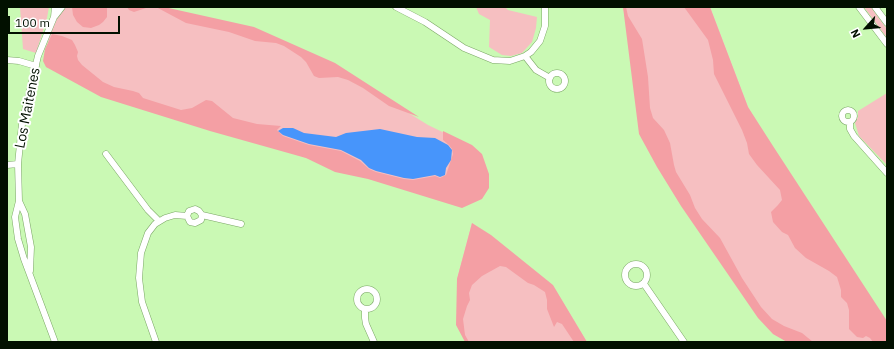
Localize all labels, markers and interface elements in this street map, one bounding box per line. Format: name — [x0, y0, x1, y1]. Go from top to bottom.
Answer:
scale bar — [10, 8, 122, 34]
north arrow — [846, 8, 886, 48]
text: 100 m — [15, 15, 50, 30]
text: N — [847, 27, 863, 40]
street label: Los Maitenes — [12, 66, 44, 150]

